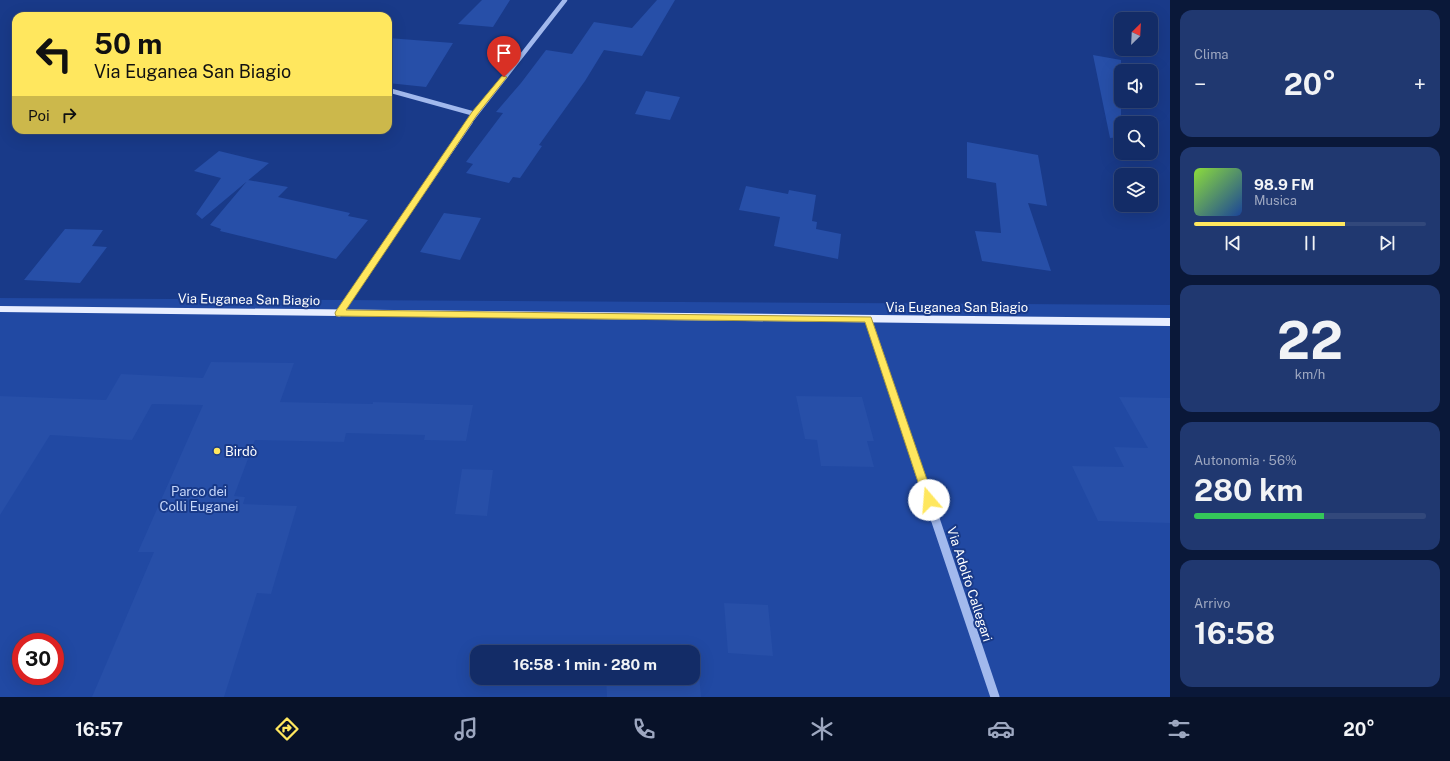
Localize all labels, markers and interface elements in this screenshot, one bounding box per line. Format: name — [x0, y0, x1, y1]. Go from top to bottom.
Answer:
north arrow — [1114, 12, 1158, 56]
map controls — [1114, 12, 1158, 212]
text: 50 m — [94, 27, 162, 60]
icon: left — [28, 28, 80, 80]
pin — [487, 36, 521, 77]
icon: arrive — [493, 42, 515, 64]
text: Clima — [1194, 47, 1229, 62]
text: Via Euganea San Biagio — [94, 61, 291, 82]
button: sound — [1114, 64, 1158, 108]
text: 20° — [1284, 66, 1336, 102]
text: − — [1194, 71, 1206, 97]
text: + — [1414, 71, 1426, 97]
icon: right — [58, 104, 80, 126]
text: Poi — [28, 107, 50, 124]
button: search — [1114, 116, 1158, 160]
button: layers — [1114, 168, 1158, 212]
text: 98.9 FM — [1254, 176, 1314, 193]
text: Musica — [1254, 193, 1297, 208]
icon: previous — [1222, 232, 1244, 254]
icon: pause — [1299, 232, 1321, 254]
icon: next — [1376, 232, 1398, 254]
street label: Via Euganea San Biagio — [178, 291, 320, 308]
street label: Via Euganea San Biagio — [886, 300, 1028, 315]
text: 22 — [1277, 310, 1343, 371]
text: km/h — [1295, 367, 1325, 382]
place label: Birdò — [225, 444, 257, 459]
marker: Birdò — [212, 446, 222, 456]
text: Autonomia · 56% — [1194, 453, 1297, 468]
text: 280 km — [1194, 472, 1303, 508]
position arrow — [908, 479, 950, 521]
park label: Parco dei Colli Euganei — [160, 484, 238, 514]
street label: Via Adolfo Callegari — [944, 525, 995, 643]
text: Arrivo — [1194, 596, 1230, 611]
text: 16:58 — [1194, 615, 1275, 651]
speed limit sign: 30 — [12, 633, 64, 685]
text: 16:58 · 1 min · 280 m — [513, 656, 657, 673]
icon: directions — [273, 715, 301, 743]
icon: music — [452, 715, 480, 743]
icon: phone — [630, 715, 658, 743]
icon: climate — [808, 715, 836, 743]
icon: car — [987, 715, 1015, 743]
icon: filters — [1165, 715, 1193, 743]
text: 16:57 — [75, 719, 123, 740]
text: 20° — [1343, 719, 1375, 740]

